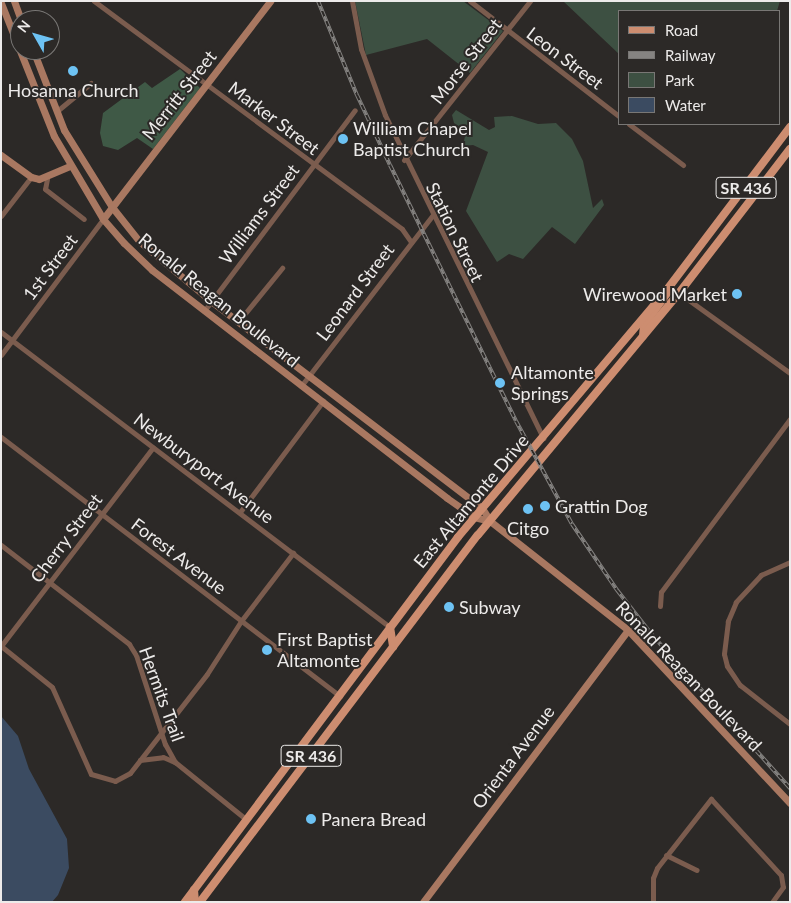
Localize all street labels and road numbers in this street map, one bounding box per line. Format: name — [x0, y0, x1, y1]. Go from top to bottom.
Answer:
street label: Morse Street — [426, 14, 506, 108]
street label: Leon Street — [522, 22, 608, 94]
street label: Merritt Street — [137, 46, 221, 144]
street label: Marker Street — [224, 77, 324, 159]
street label: Williams Street — [214, 160, 304, 268]
road number: SR 436 — [715, 174, 777, 202]
street label: Station Street — [422, 179, 488, 285]
street label: Ronald Reagan Boulevard — [134, 229, 304, 371]
street label: 1st Street — [18, 230, 82, 304]
street label: Leonard Street — [312, 239, 398, 345]
street label: Newburyport Avenue — [129, 408, 279, 528]
street label: East Altamonte Drive — [409, 430, 533, 572]
street label: Cherry Street — [25, 489, 107, 587]
street label: Forest Avenue — [127, 513, 231, 599]
street label: Ronald Reagan Boulevard — [612, 596, 766, 756]
street label: Hermits Trail — [135, 643, 189, 745]
street label: Orienta Avenue — [467, 701, 559, 813]
road number: SR 436 — [280, 742, 342, 769]

